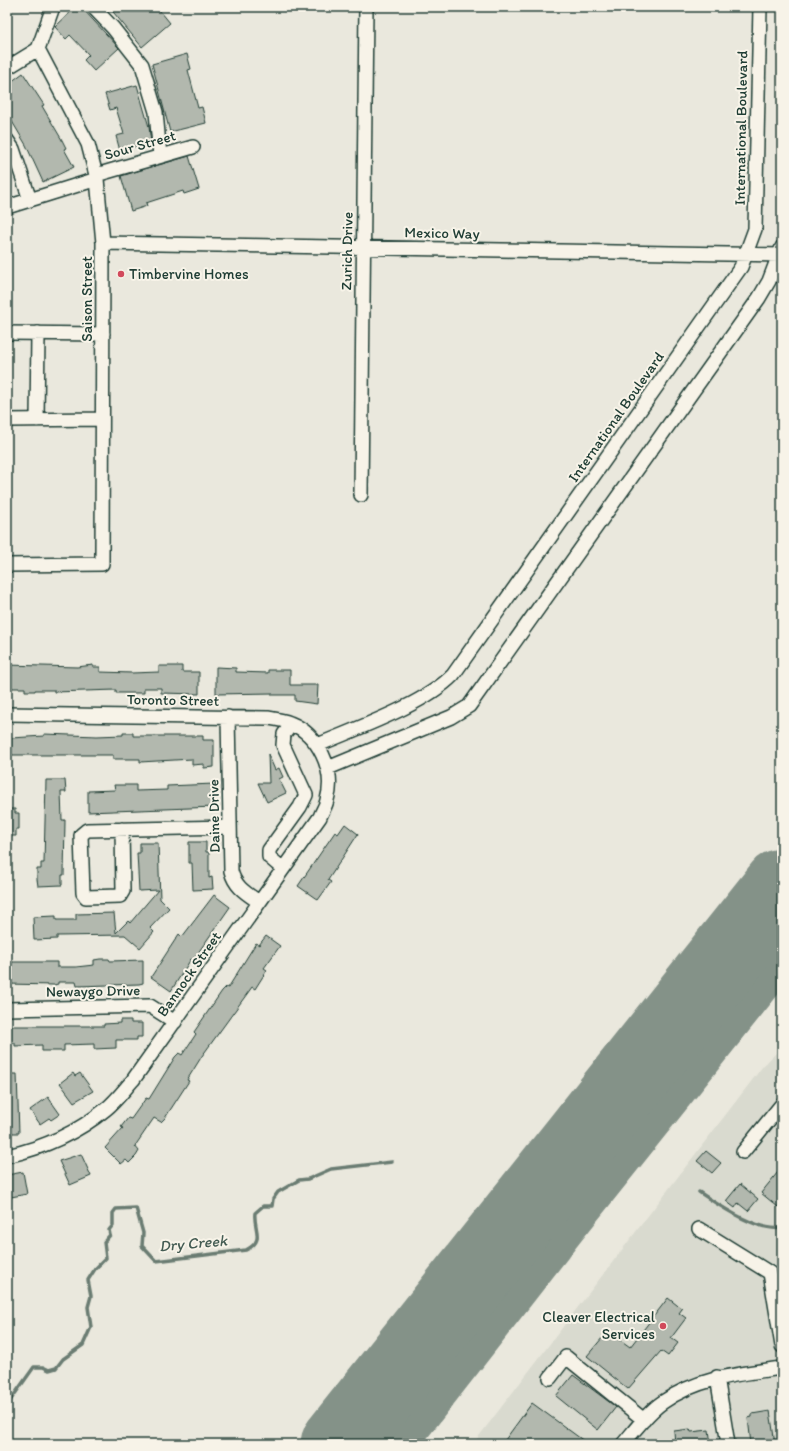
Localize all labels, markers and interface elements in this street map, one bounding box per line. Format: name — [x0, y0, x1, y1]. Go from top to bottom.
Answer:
street label: International Boulevard — [731, 50, 751, 206]
street label: Sour Street — [102, 126, 178, 164]
street label: Zurich Drive — [337, 212, 357, 290]
street label: Mexico Way — [404, 223, 480, 243]
street label: Saison Street — [78, 256, 96, 342]
place label: Timbervine Homes — [129, 265, 249, 283]
marker: Timbervine Homes — [116, 269, 126, 279]
street label: International Boulevard — [564, 348, 668, 486]
street label: Toronto Street — [127, 690, 220, 710]
street label: Daine Drive — [204, 779, 224, 853]
street label: Bannock Street — [153, 928, 225, 1020]
street label: Newaygo Drive — [46, 981, 140, 1001]
water label: Dry Creek — [158, 1231, 229, 1255]
place label: Cleaver Electrical Services — [542, 1308, 656, 1343]
marker: Cleaver Electrical Services — [658, 1321, 668, 1331]

